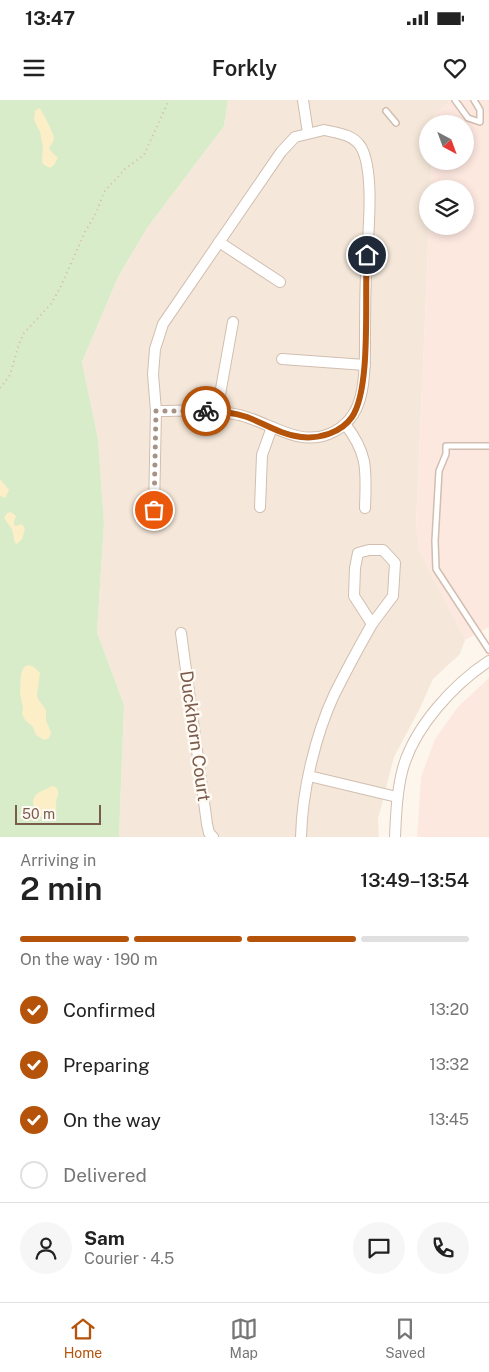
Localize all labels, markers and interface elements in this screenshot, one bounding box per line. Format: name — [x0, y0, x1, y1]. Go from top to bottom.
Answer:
text: 13:47 — [25, 7, 75, 29]
icon: menu — [20, 54, 48, 82]
icon: heart — [441, 54, 469, 82]
text: Forkly — [212, 55, 277, 81]
north arrow — [419, 115, 474, 170]
map controls — [419, 115, 474, 235]
button: layers — [419, 180, 474, 235]
pin — [346, 234, 388, 276]
icon: home — [353, 241, 381, 269]
courier — [181, 386, 231, 436]
icon: bike — [192, 397, 220, 425]
pin — [133, 489, 175, 531]
icon: bag — [140, 496, 168, 524]
street label: Duckhorn Court — [176, 669, 215, 803]
scale bar — [15, 802, 101, 825]
text: 50 m — [22, 806, 55, 822]
text: Arriving in — [20, 851, 96, 870]
text: 13:49–13:54 — [360, 869, 469, 891]
text: 2 min — [20, 870, 103, 907]
text: On the way · 190 m — [20, 950, 158, 969]
icon: check — [20, 996, 48, 1024]
text: Confirmed — [63, 999, 156, 1021]
text: 13:20 — [429, 1000, 469, 1019]
icon: check — [20, 1051, 48, 1079]
text: Preparing — [63, 1054, 150, 1076]
text: 13:32 — [429, 1055, 469, 1074]
icon: check — [20, 1106, 48, 1134]
text: On the way — [63, 1109, 161, 1131]
text: 13:45 — [429, 1110, 469, 1129]
text: Delivered — [63, 1164, 147, 1186]
button: person — [20, 1222, 72, 1274]
button: chat — [353, 1222, 405, 1274]
button: phone — [417, 1222, 469, 1274]
text: Sam — [84, 1227, 125, 1249]
text: Courier · 4.5 — [84, 1249, 174, 1268]
tab: Home — [64, 1315, 102, 1361]
tab: Map — [230, 1315, 258, 1361]
tab: Saved — [385, 1315, 425, 1361]

